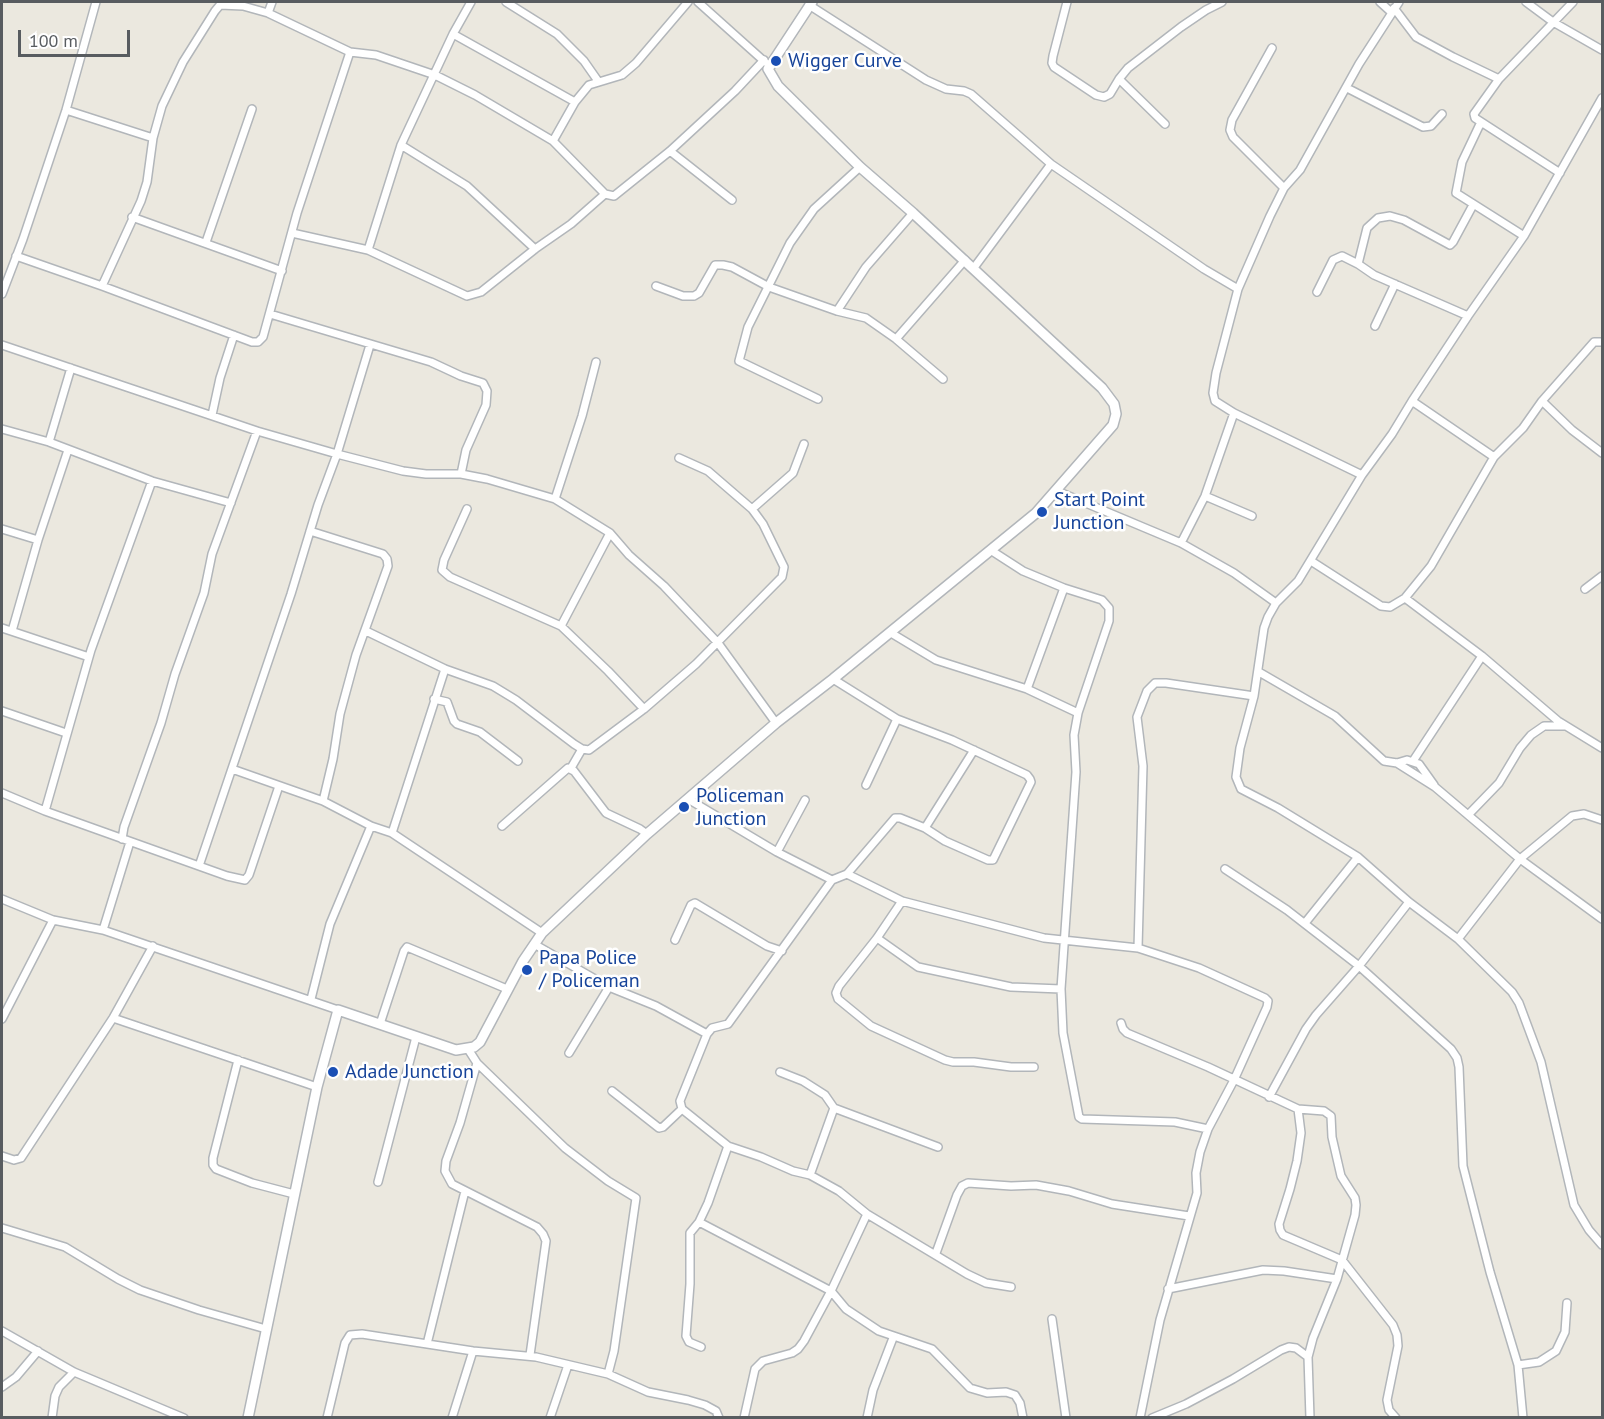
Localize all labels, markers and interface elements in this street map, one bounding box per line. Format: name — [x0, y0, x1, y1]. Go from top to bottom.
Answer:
scale bar — [21, 18, 134, 56]
text: 100 m — [29, 29, 78, 52]
place label: Wigger Curve — [788, 49, 902, 73]
marker: Wigger Curve — [769, 54, 783, 68]
place label: Start Point Junction — [1054, 488, 1145, 535]
marker: Start Point Junction — [1035, 505, 1049, 519]
place label: Policeman Junction — [696, 784, 784, 831]
marker: Policeman Junction — [677, 800, 691, 814]
place label: Papa Police / Policeman — [539, 946, 640, 993]
marker: Papa Police / Policeman — [520, 963, 534, 977]
place label: Adade Junction — [345, 1060, 474, 1084]
marker: Adade Junction — [326, 1065, 340, 1079]

